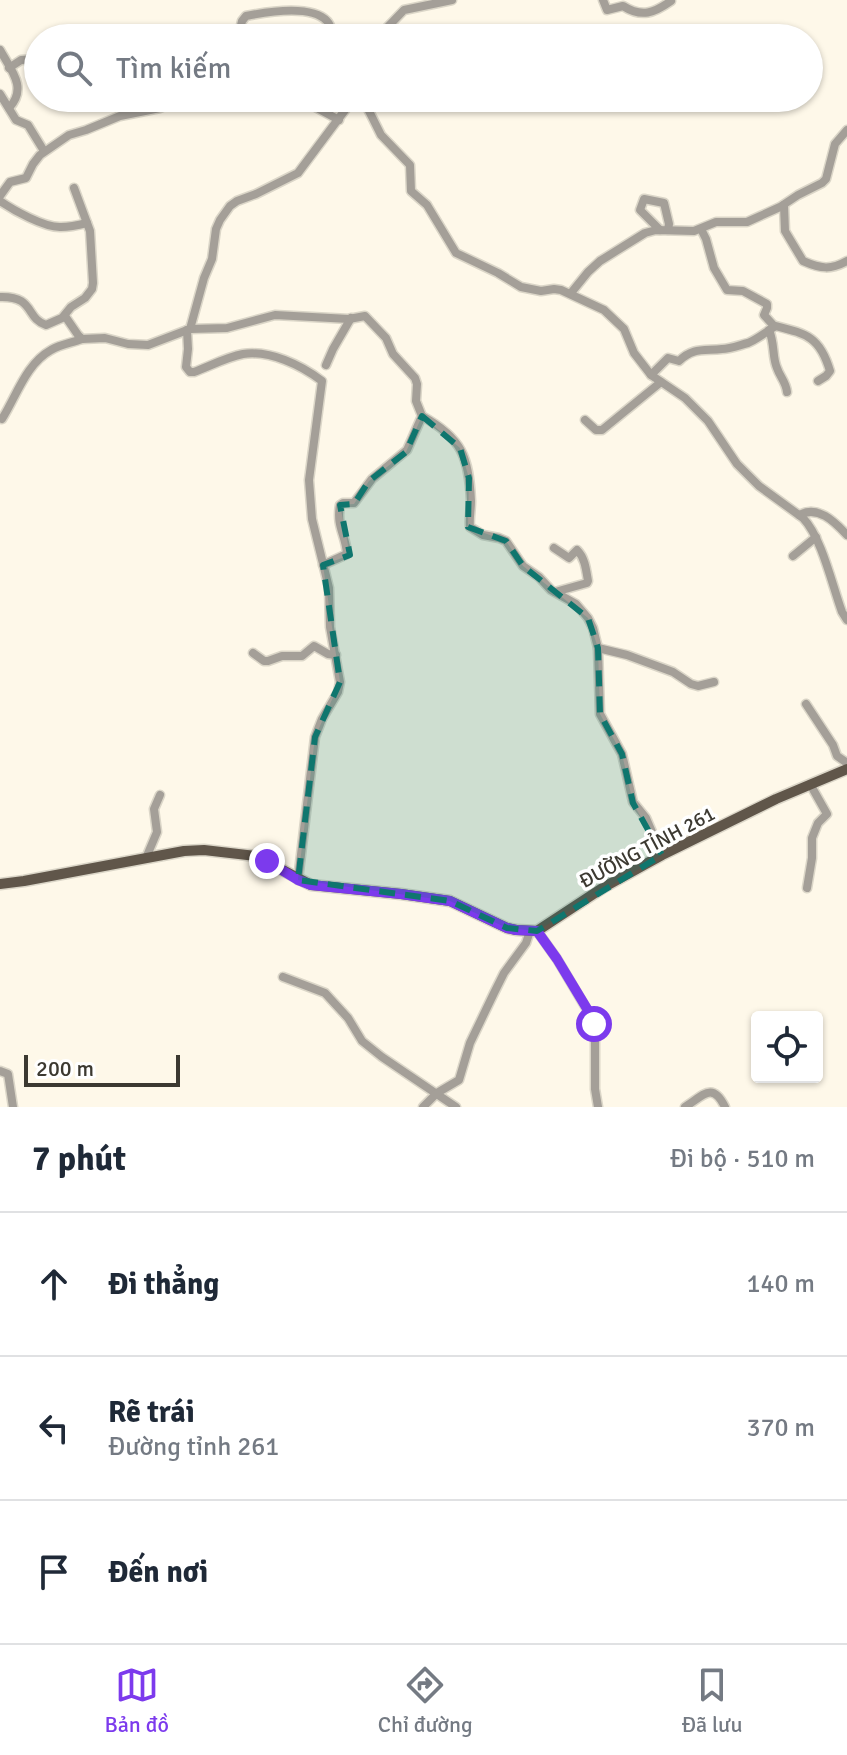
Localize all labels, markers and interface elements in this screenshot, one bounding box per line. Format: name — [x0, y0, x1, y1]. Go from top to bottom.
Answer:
search box — [24, 24, 823, 112]
icon: search — [52, 46, 96, 90]
text: Tìm kiếm — [116, 50, 231, 87]
street label: ĐƯỜNG TỈNH 261 — [575, 801, 719, 894]
route end — [249, 843, 285, 879]
route start — [576, 1006, 612, 1042]
map controls — [751, 1011, 823, 1083]
button: locate — [751, 1011, 823, 1083]
scale bar — [24, 1051, 180, 1087]
text: 200 m — [36, 1055, 94, 1082]
text: 7 phút — [32, 1138, 126, 1180]
text: Đi bộ · 510 m — [670, 1143, 815, 1175]
icon: ahead — [32, 1262, 76, 1306]
text: Đi thẳng — [108, 1266, 219, 1303]
text: 140 m — [746, 1268, 815, 1300]
text: Rẽ trái — [108, 1394, 195, 1431]
icon: left — [32, 1406, 76, 1450]
text: 370 m — [746, 1412, 815, 1444]
text: Đường tỉnh 261 — [108, 1431, 279, 1463]
icon: arrive — [32, 1550, 76, 1594]
text: Đến nơi — [108, 1554, 208, 1591]
tab: Bản đồ — [104, 1663, 169, 1738]
tab: Chỉ đường — [378, 1663, 473, 1738]
tab: Đã lưu — [682, 1663, 743, 1738]

